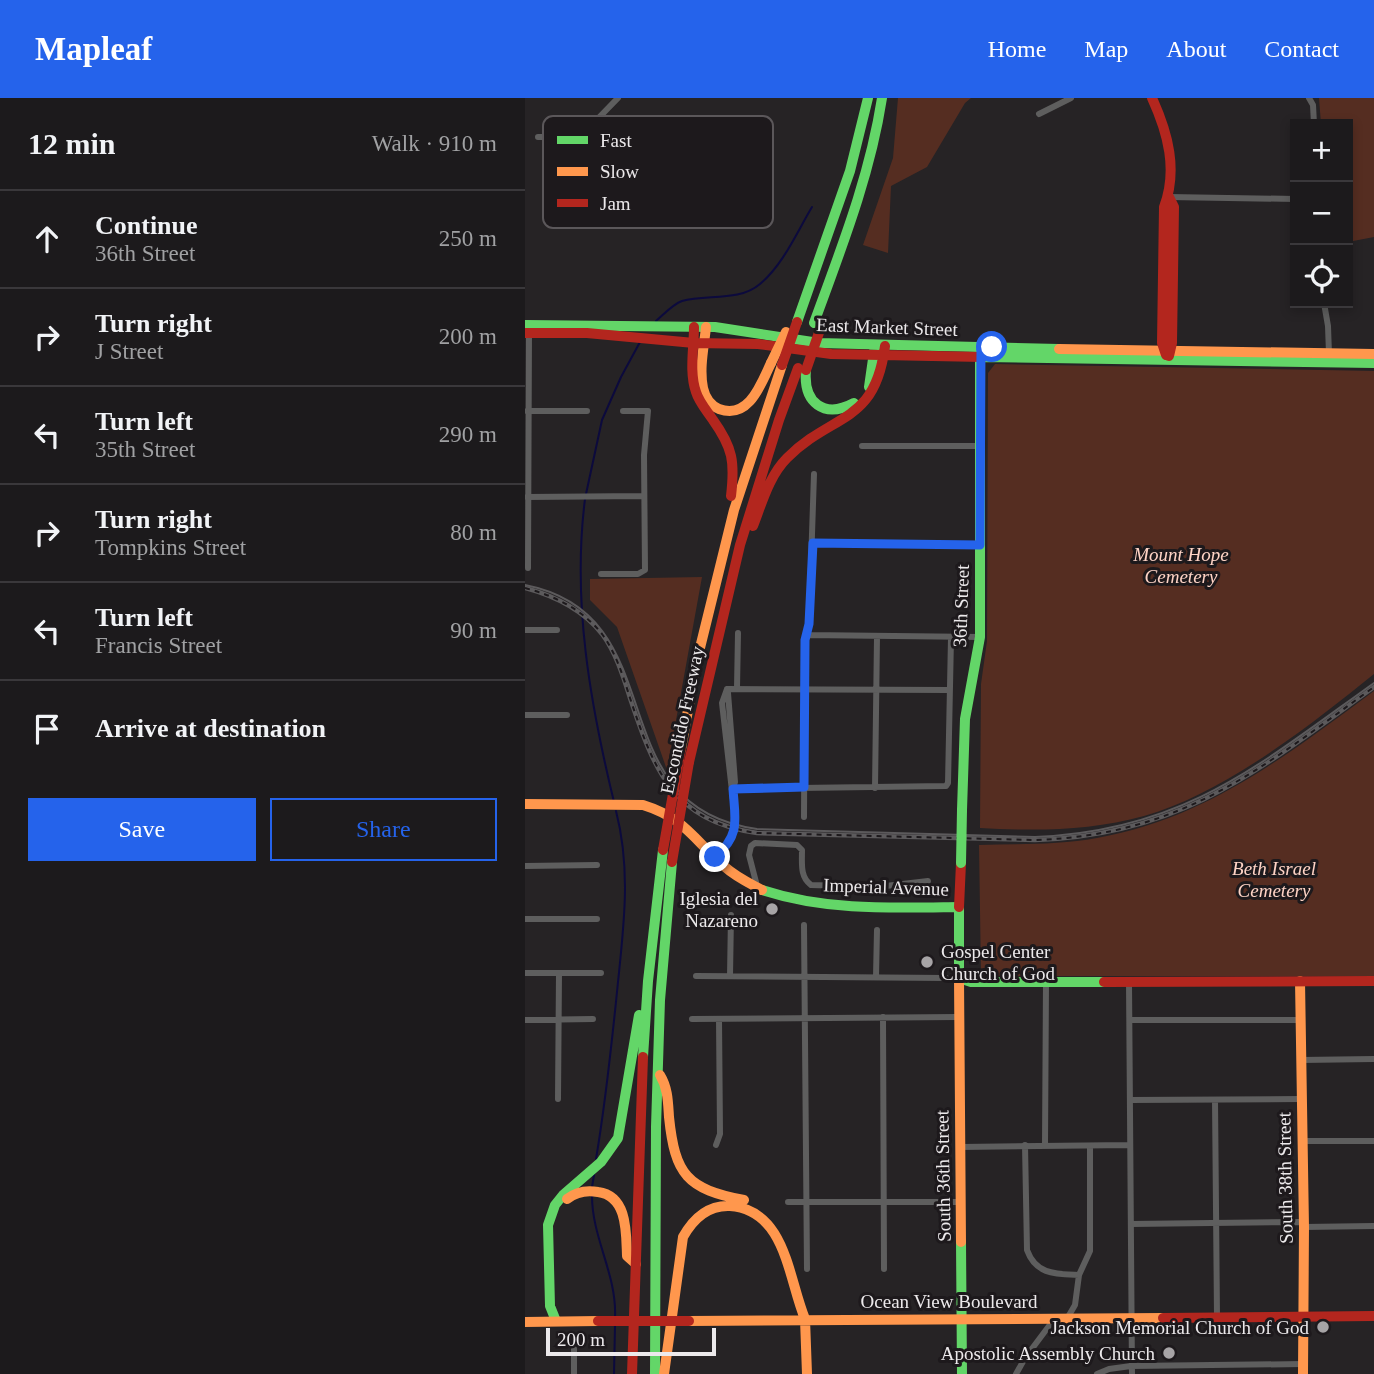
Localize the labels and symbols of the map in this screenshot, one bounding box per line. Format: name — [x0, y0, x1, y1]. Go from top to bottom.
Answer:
legend — [543, 116, 773, 228]
text: Fast — [600, 130, 632, 151]
text: Slow — [600, 161, 639, 182]
text: Jam — [600, 193, 631, 214]
street label: East Market Street — [816, 314, 959, 340]
route start — [976, 331, 1007, 362]
park label: Mount Hope Cemetery — [1132, 544, 1229, 587]
street label: 36th Street — [949, 564, 973, 648]
street label: Escondido Freeway — [656, 644, 708, 796]
route end — [699, 841, 730, 872]
park label: Beth Israel Cemetery — [1232, 858, 1316, 901]
street label: Imperial Avenue — [823, 874, 949, 900]
place label: Iglesia del Nazareno — [679, 888, 758, 931]
marker: Iglesia del Nazareno — [764, 901, 780, 917]
place label: Gospel Center Church of God — [941, 941, 1055, 984]
marker: Gospel Center Church of God — [919, 954, 935, 970]
street label: South 36th Street — [931, 1109, 955, 1242]
street label: South 38th Street — [1273, 1111, 1297, 1244]
street label: Ocean View Boulevard — [861, 1291, 1038, 1312]
place label: Jackson Memorial Church of God — [1050, 1317, 1309, 1338]
marker: Jackson Memorial Church of God — [1315, 1319, 1331, 1335]
scale bar — [546, 1325, 716, 1357]
place label: Apostolic Assembly Church — [941, 1343, 1155, 1364]
marker: Apostolic Assembly Church — [1161, 1345, 1177, 1361]

